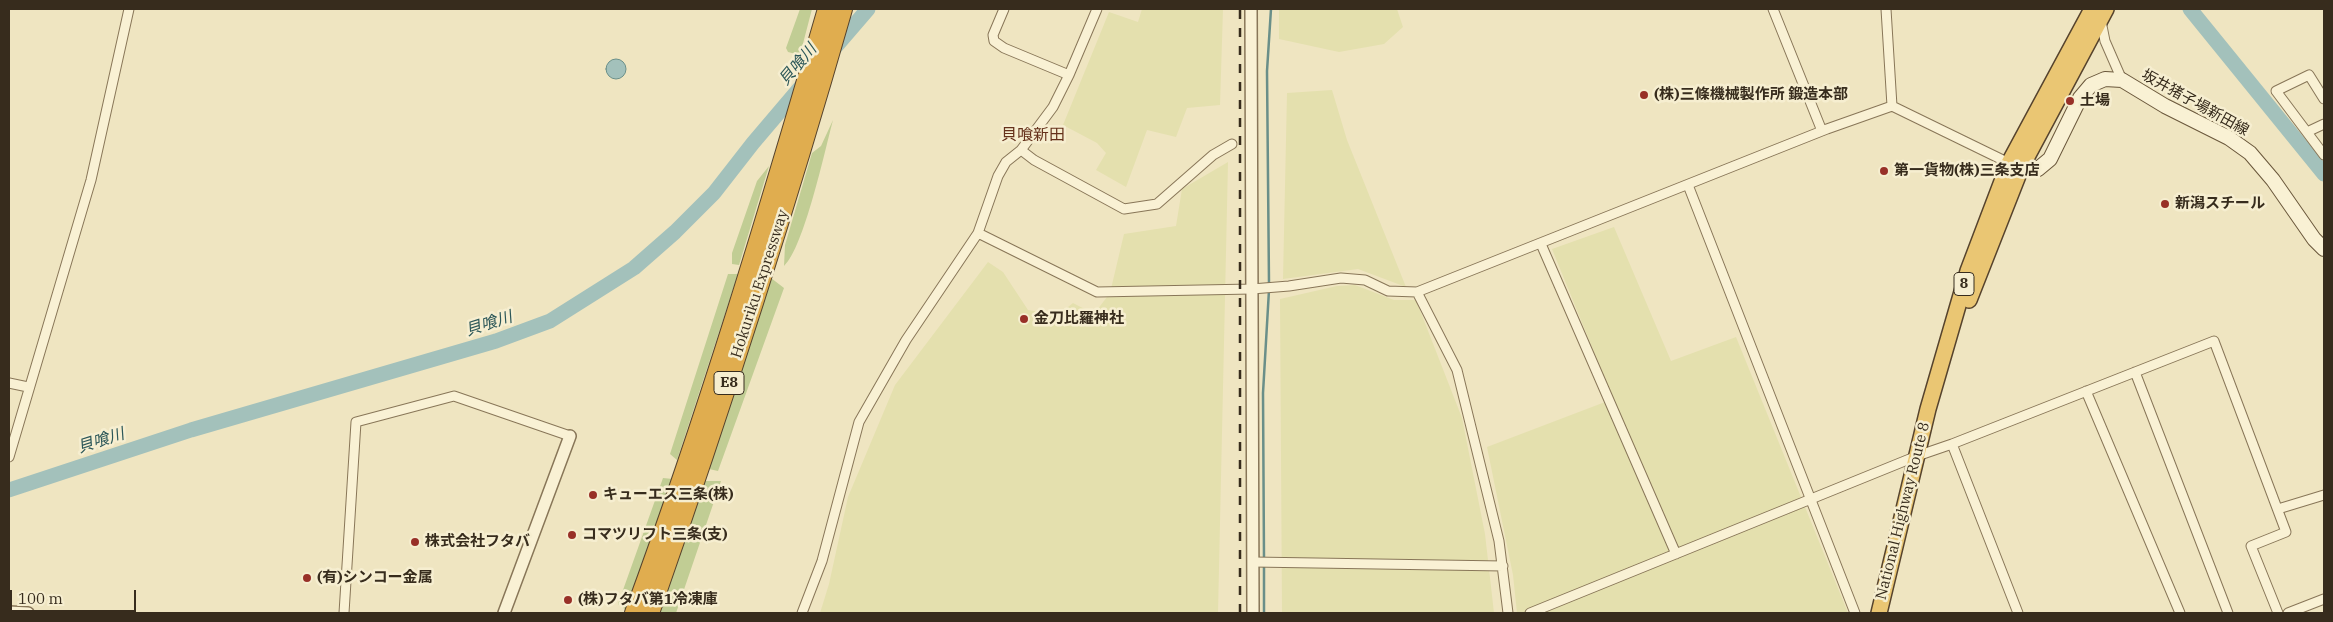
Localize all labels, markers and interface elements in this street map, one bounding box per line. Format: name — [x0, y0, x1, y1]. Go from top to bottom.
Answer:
water label: 貝喰川 — [775, 40, 821, 90]
street label: 坂井猪子場新田線 — [2138, 66, 2252, 140]
place label: (株)三條機械製作所 鍛造本部 — [1654, 86, 1848, 104]
marker: (株)三條機械製作所 鍛造本部 — [1638, 89, 1650, 101]
place label: 土場 — [2080, 92, 2110, 110]
marker: 土場 — [2064, 95, 2076, 107]
district label: 貝喰新田 — [1001, 125, 1065, 145]
place label: 第一貨物(株)三条支店 — [1894, 162, 2040, 180]
marker: 第一貨物(株)三条支店 — [1878, 165, 1890, 177]
place label: 新潟スチール — [2175, 195, 2265, 213]
marker: 新潟スチール — [2159, 198, 2171, 210]
street label: Hokuriku Expressway — [728, 208, 792, 360]
road number: 8 — [1954, 272, 1974, 296]
water label: 貝喰川 — [463, 307, 515, 341]
place label: 金刀比羅神社 — [1034, 310, 1124, 328]
marker: 金刀比羅神社 — [1018, 313, 1030, 325]
road number: E8 — [714, 372, 744, 394]
street label: National Highway Route 8 — [1872, 420, 1934, 602]
water label: 貝喰川 — [75, 424, 127, 458]
place label: キューエス三条(株) — [603, 486, 734, 504]
marker: キューエス三条(株) — [587, 489, 599, 501]
place label: コマツリフト三条(支) — [582, 526, 728, 544]
marker: コマツリフト三条(支) — [566, 529, 578, 541]
place label: 株式会社フタバ — [425, 533, 530, 551]
marker: 株式会社フタバ — [409, 536, 421, 548]
place label: (有)シンコー金属 — [317, 569, 433, 587]
marker: (有)シンコー金属 — [301, 572, 313, 584]
scale bar — [12, 580, 139, 612]
text: 100 m — [18, 589, 63, 608]
place label: (株)フタバ第1冷凍庫 — [578, 591, 718, 609]
marker: (株)フタバ第1冷凍庫 — [562, 594, 574, 606]

